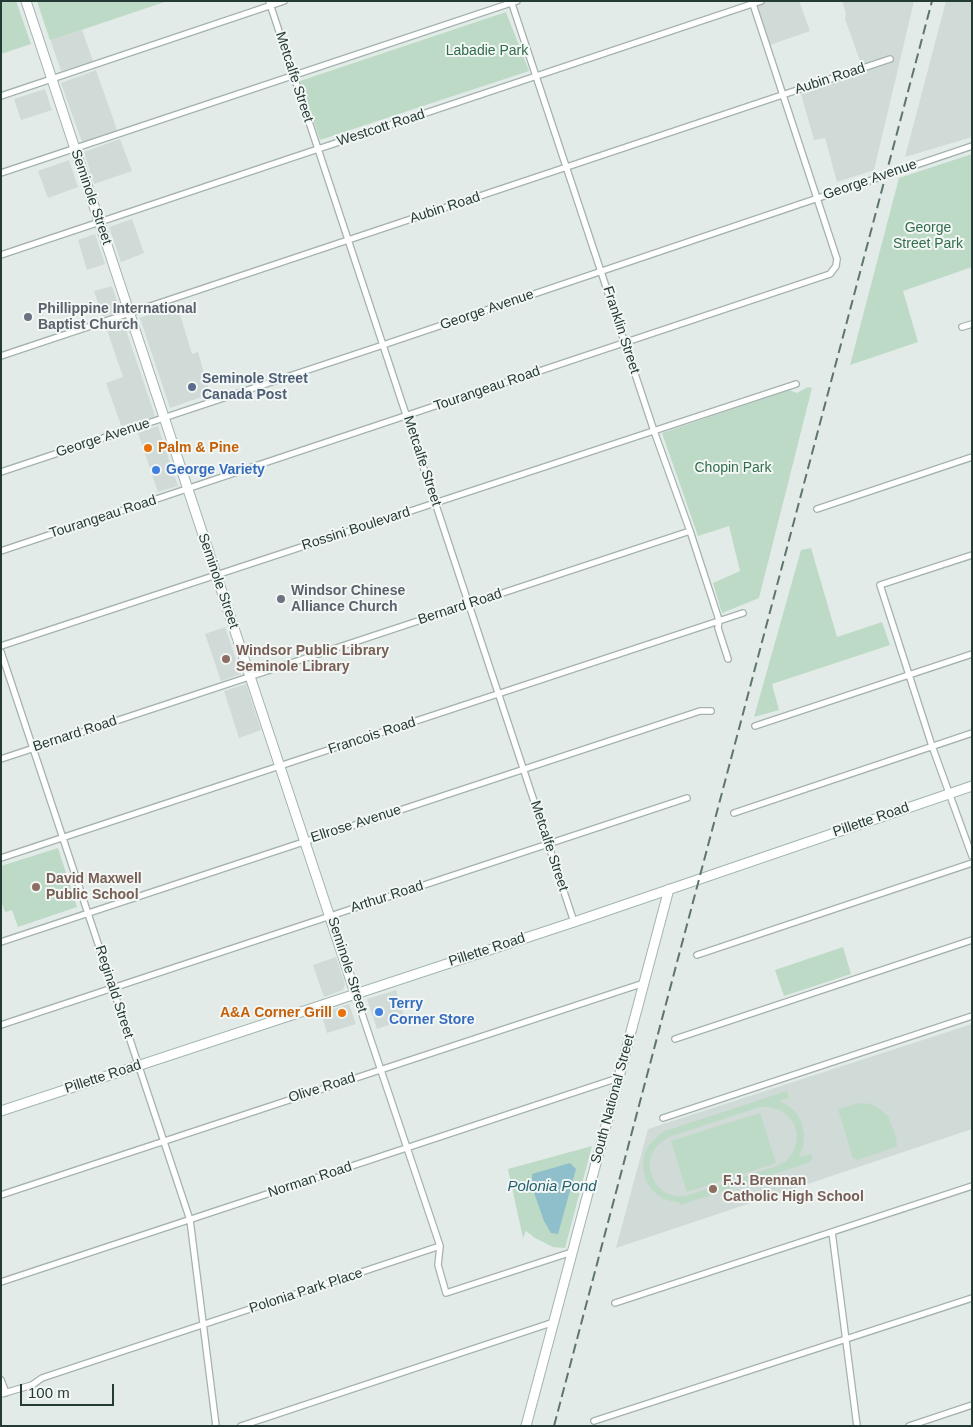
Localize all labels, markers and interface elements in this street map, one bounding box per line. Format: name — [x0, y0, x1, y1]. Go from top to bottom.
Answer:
street label: Metcalfe Street — [271, 30, 317, 124]
park label: Labadie Park — [446, 43, 528, 59]
street label: Aubin Road — [793, 60, 867, 98]
street label: Westcott Road — [335, 106, 427, 150]
street label: Seminole Street — [67, 147, 115, 247]
street label: George Avenue — [821, 156, 919, 204]
street label: Aubin Road — [408, 189, 482, 227]
park label: George Street Park — [893, 220, 963, 252]
street label: Franklin Street — [599, 284, 643, 376]
street label: George Avenue — [438, 286, 536, 334]
place label: Phillippine International Baptist Church — [38, 301, 197, 334]
marker: Phillippine International Baptist Church — [22, 311, 34, 323]
street label: Tourangeau Road — [432, 363, 542, 415]
place label: Seminole Street Canada Post — [202, 371, 308, 404]
marker: Seminole Street Canada Post — [186, 381, 198, 393]
street label: Metcalfe Street — [399, 414, 445, 508]
street label: George Avenue — [54, 415, 152, 461]
place label: Palm & Pine — [158, 440, 239, 456]
marker: Palm & Pine — [142, 442, 154, 454]
park label: Chopin Park — [694, 460, 772, 476]
place label: George Variety — [166, 462, 265, 478]
marker: George Variety — [150, 464, 162, 476]
street label: Tourangeau Road — [47, 492, 159, 542]
street label: Rossini Boulevard — [300, 504, 412, 554]
street label: Seminole Street — [194, 531, 242, 631]
place label: Windsor Chinese Alliance Church — [291, 583, 405, 616]
street label: Bernard Road — [416, 586, 504, 628]
marker: Windsor Chinese Alliance Church — [275, 593, 287, 605]
place label: Windsor Public Library Seminole Library — [236, 643, 389, 676]
marker: Windsor Public Library Seminole Library — [220, 653, 232, 665]
street label: Bernard Road — [31, 713, 119, 755]
street label: Francois Road — [326, 714, 418, 758]
street label: Metcalfe Street — [526, 799, 572, 893]
street label: Pillette Road — [831, 799, 911, 841]
street label: Ellrose Avenue — [309, 802, 403, 846]
place label: David Maxwell Public School — [46, 871, 142, 904]
street label: Arthur Road — [349, 877, 425, 917]
marker: David Maxwell Public School — [30, 881, 42, 893]
street label: Seminole Street — [324, 915, 370, 1015]
street label: Pillette Road — [447, 930, 527, 970]
street label: Reginald Street — [91, 944, 137, 1040]
place label: Terry Corner Store — [389, 996, 475, 1028]
place label: A&A Corner Grill — [220, 1005, 332, 1021]
marker: Terry Corner Store — [373, 1006, 385, 1018]
marker: A&A Corner Grill — [336, 1007, 348, 1019]
street label: South National Street — [588, 1033, 638, 1165]
street label: Pillette Road — [63, 1057, 143, 1097]
street label: Olive Road — [286, 1069, 358, 1107]
street label: Norman Road — [266, 1159, 354, 1201]
place label: F.J. Brennan Catholic High School — [723, 1173, 864, 1206]
water label: Polonia Pond — [507, 1178, 597, 1196]
marker: F.J. Brennan Catholic High School — [707, 1183, 719, 1195]
street label: Polonia Park Place — [247, 1265, 365, 1317]
scale bar — [22, 1374, 116, 1406]
text: 100 m — [28, 1384, 70, 1401]

